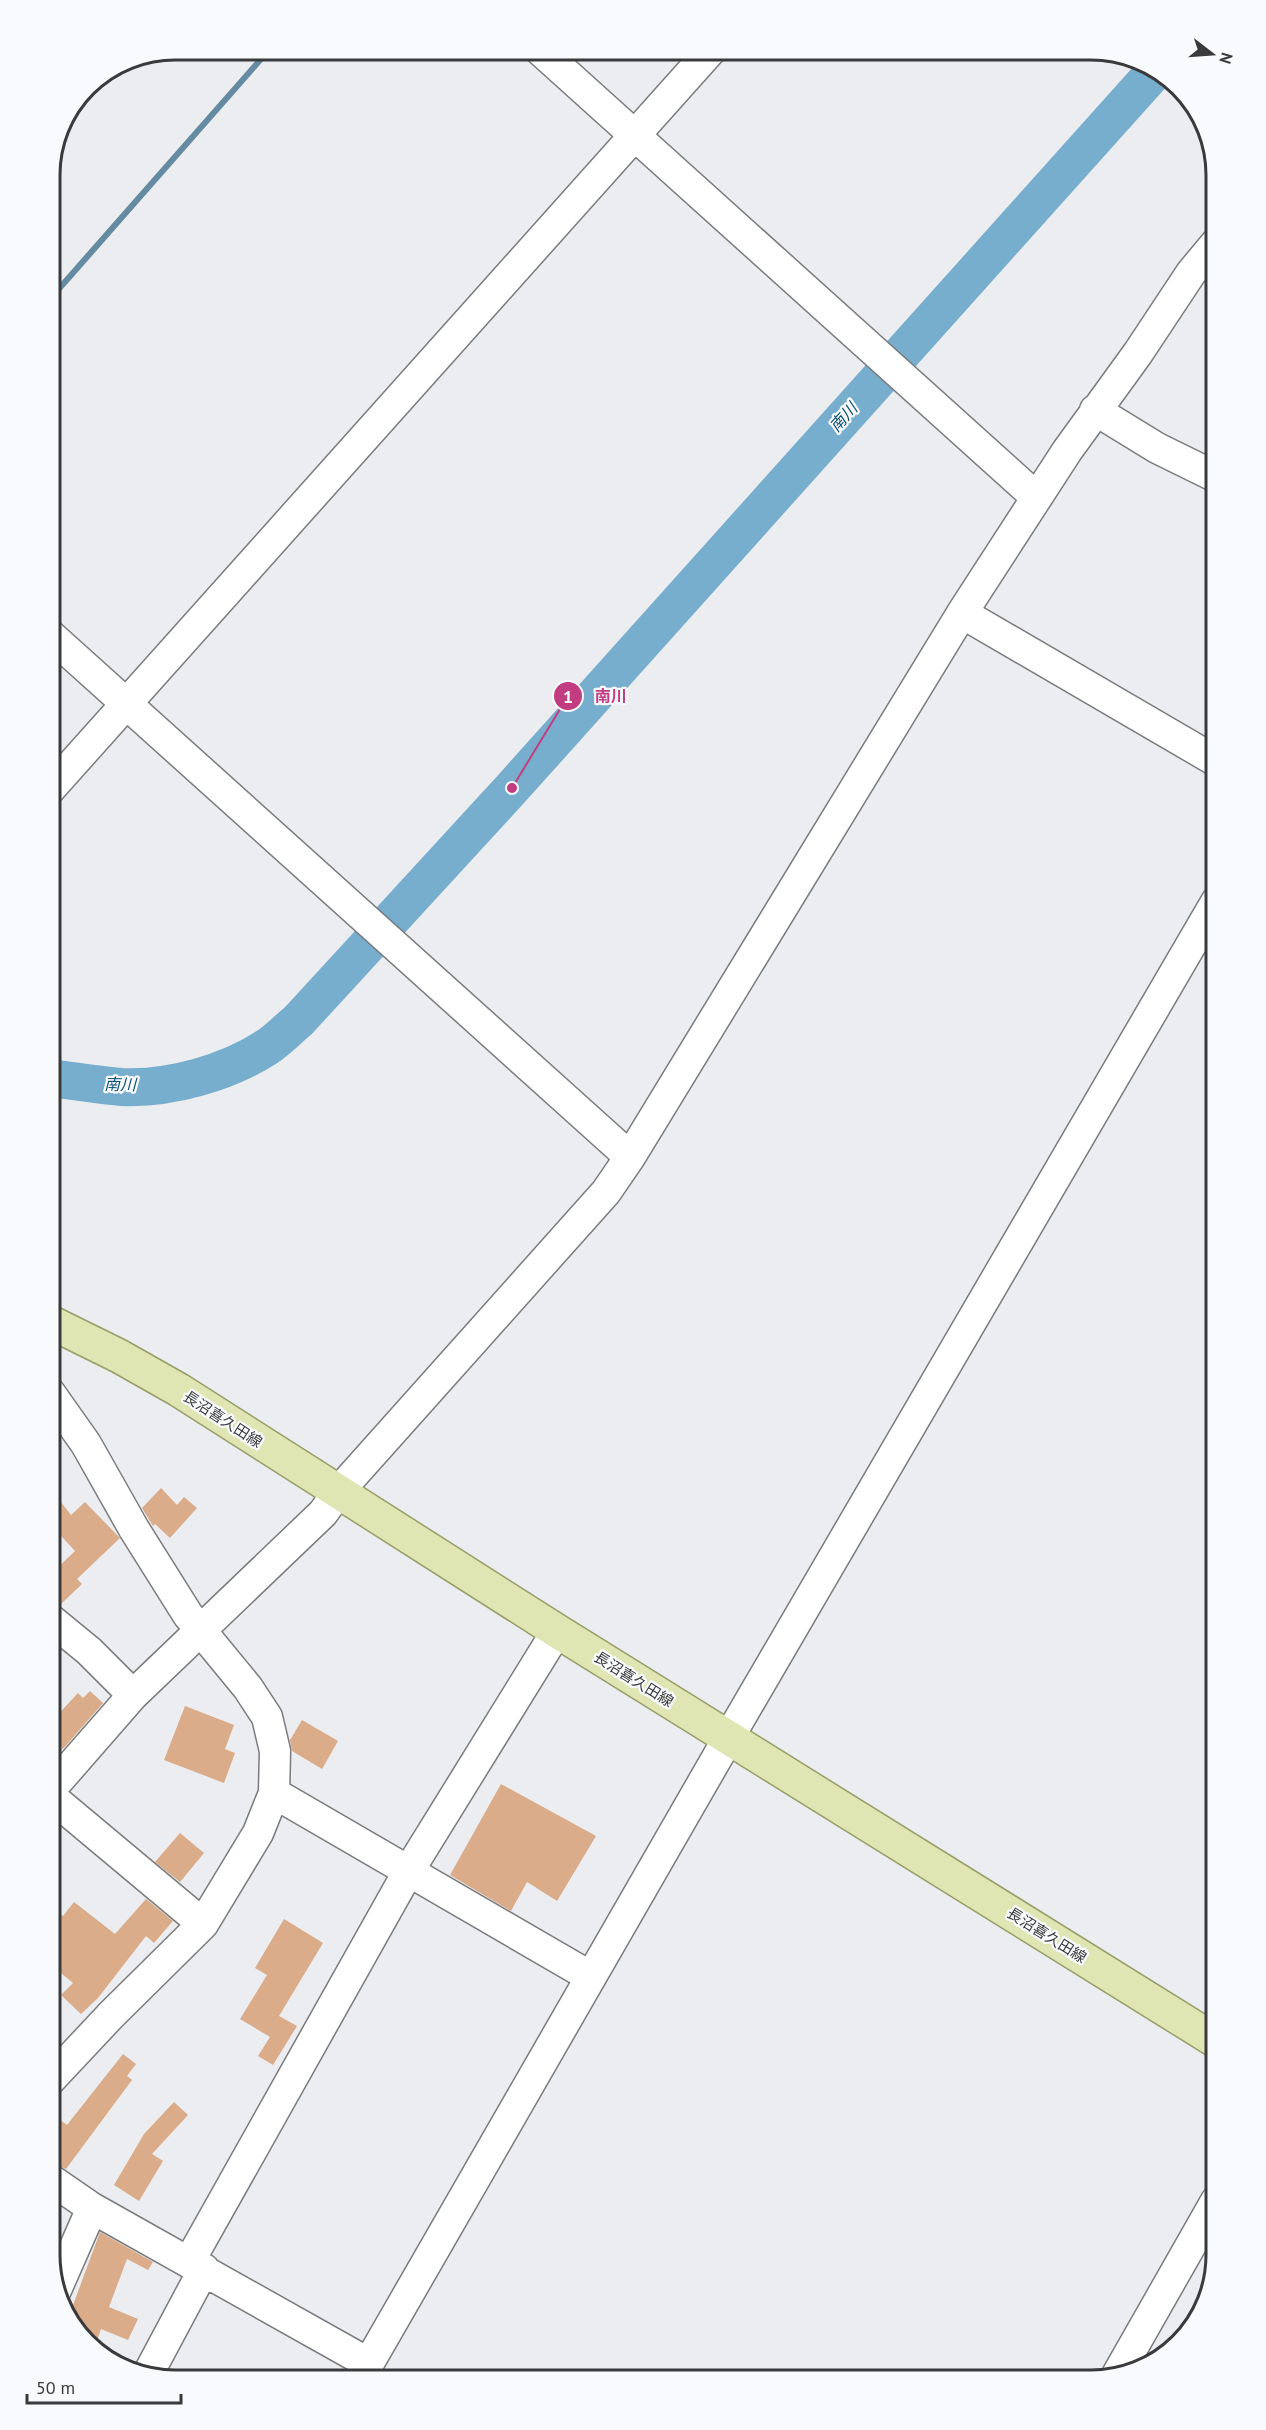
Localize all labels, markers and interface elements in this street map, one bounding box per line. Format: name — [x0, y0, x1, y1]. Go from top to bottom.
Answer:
north arrow — [1182, 24, 1242, 84]
text: N — [1215, 50, 1237, 66]
water label: 南川 — [825, 397, 862, 436]
callout: 南川 — [553, 679, 639, 713]
text: 1 — [563, 685, 573, 708]
text: 南川 — [595, 686, 627, 706]
water label: 南川 — [104, 1074, 138, 1094]
street label: 長沼喜久田線 — [180, 1387, 266, 1451]
street label: 長沼喜久田線 — [591, 1647, 677, 1711]
street label: 長沼喜久田線 — [1004, 1903, 1090, 1967]
scale bar — [27, 2367, 182, 2405]
text: 50 m — [36, 2376, 75, 2399]

